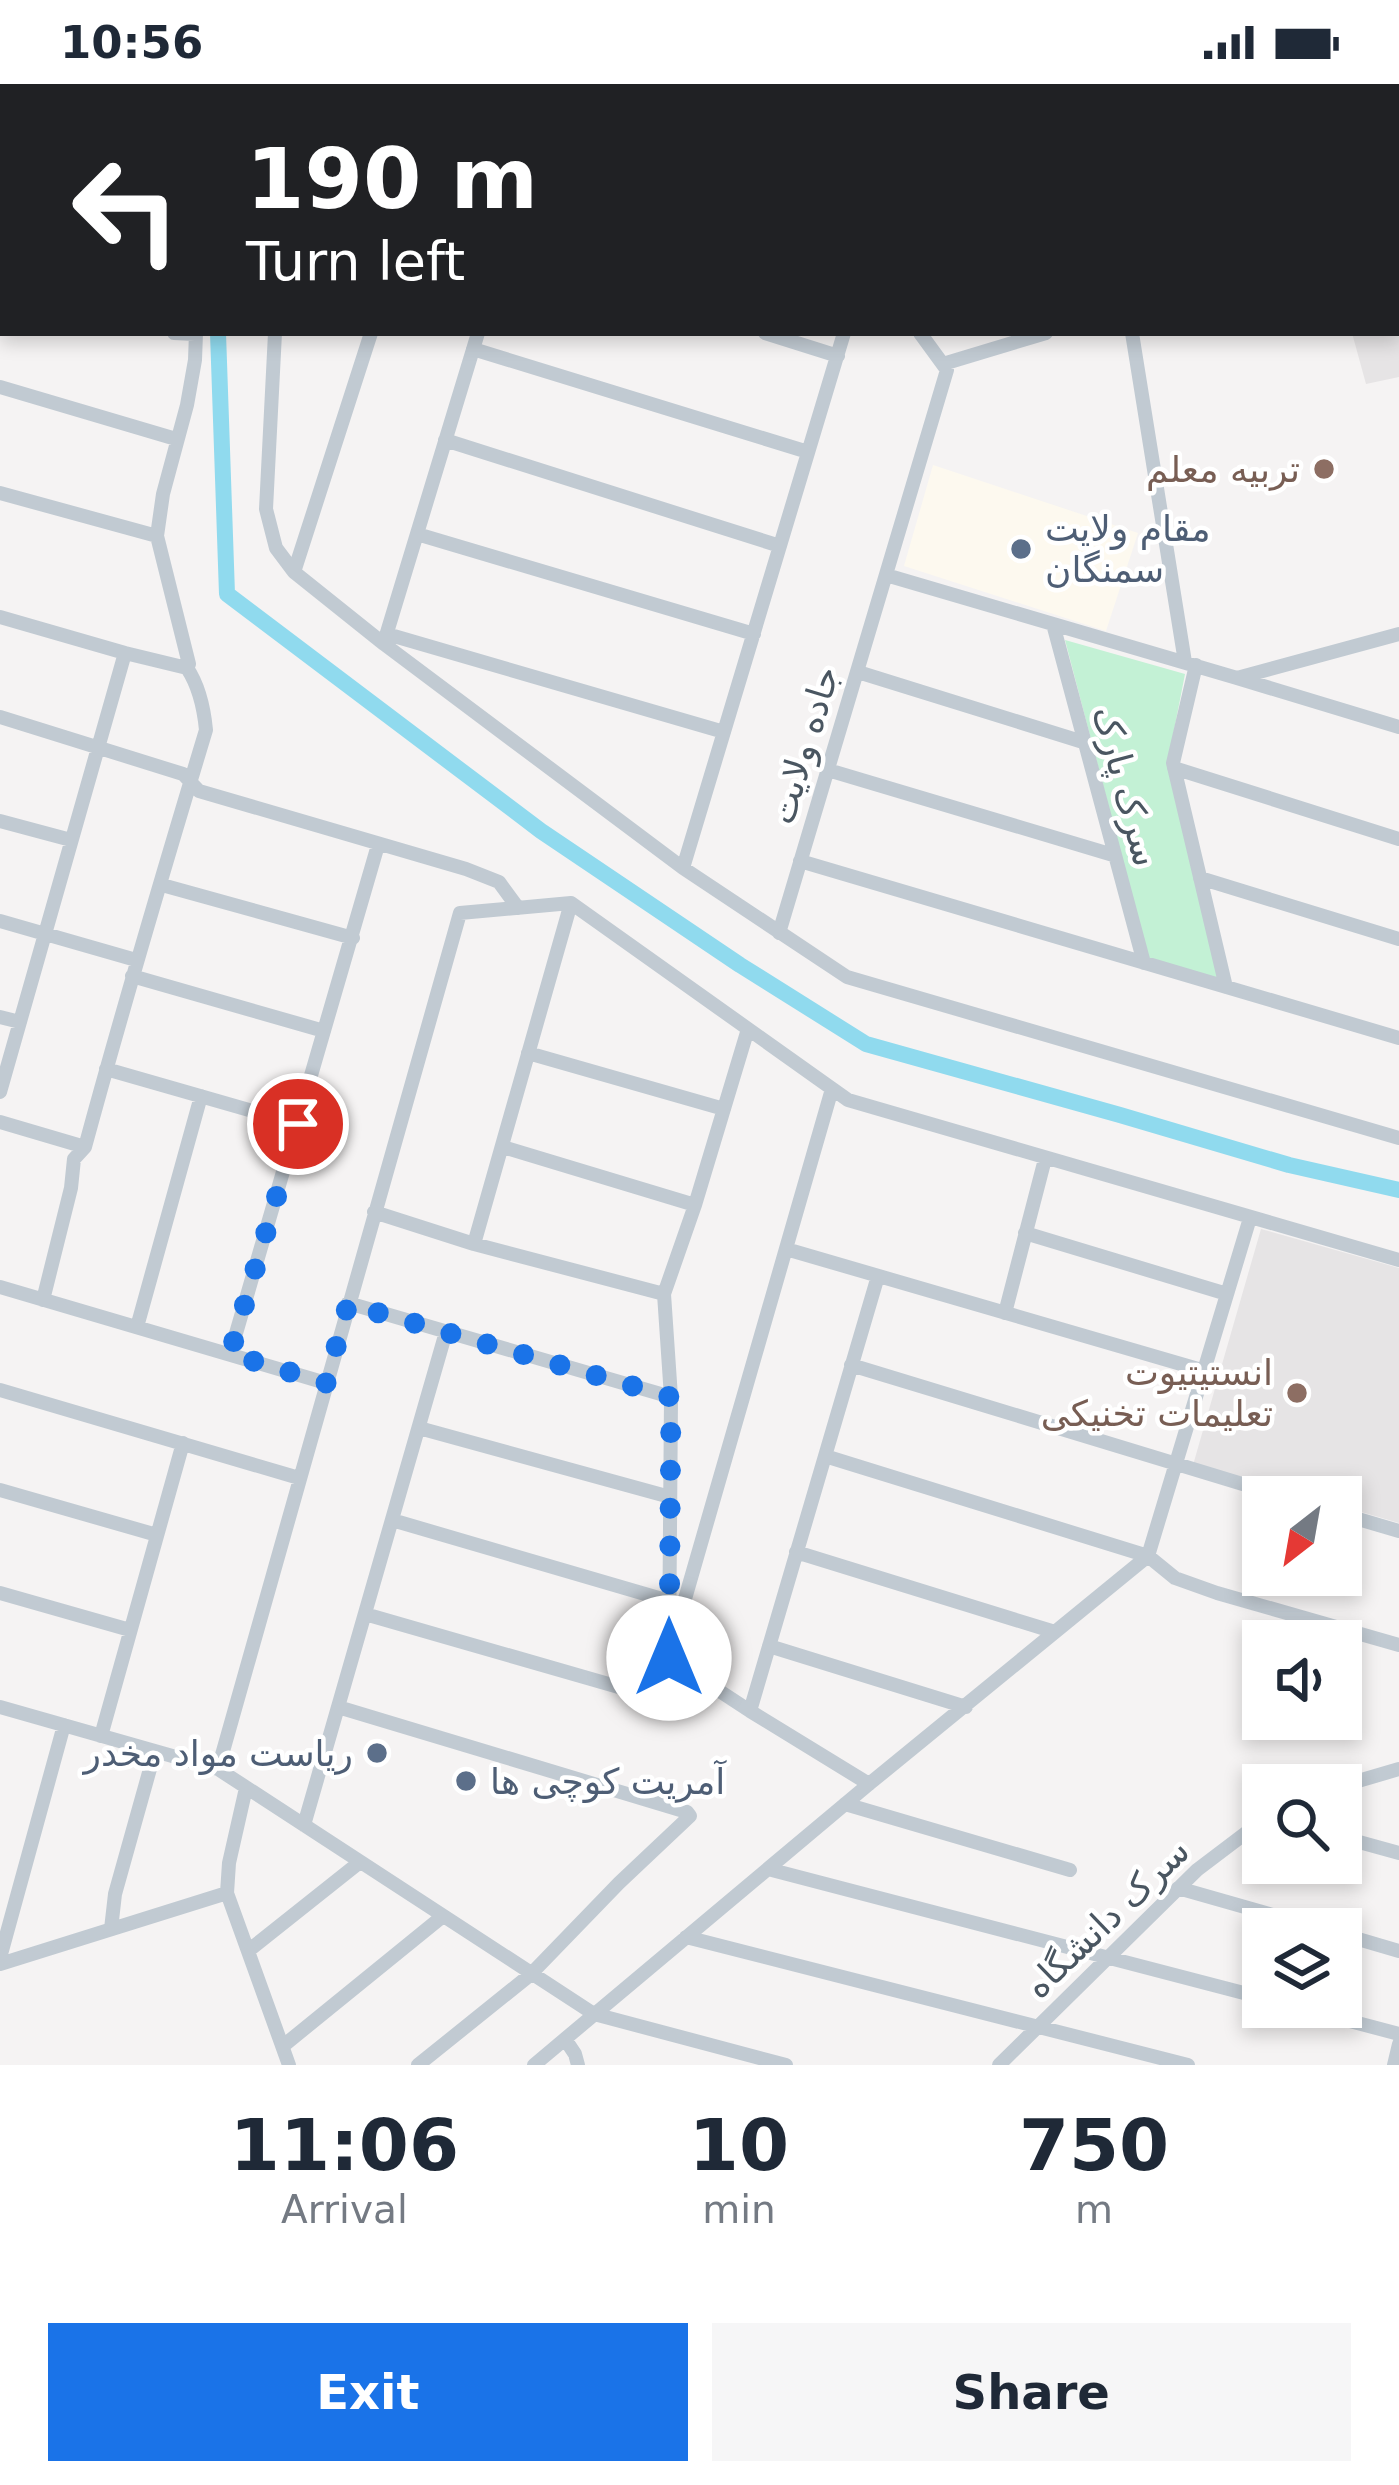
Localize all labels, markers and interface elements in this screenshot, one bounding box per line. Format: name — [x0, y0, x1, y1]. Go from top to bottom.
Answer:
text: 10:56 — [60, 16, 203, 69]
text: 190 m — [246, 130, 538, 228]
icon: left — [48, 132, 204, 288]
text: Turn left — [246, 230, 465, 293]
place label: تربیه معلم — [1146, 449, 1300, 491]
marker: تربیه معلم — [1311, 456, 1337, 482]
place label: مقام ولایت سمنگان — [1045, 508, 1210, 590]
marker: مقام ولایت سمنگان — [1008, 536, 1034, 562]
street label: جاده ولایت — [761, 661, 848, 829]
street label: سرک پارک — [1084, 701, 1167, 871]
pin — [247, 1073, 349, 1175]
icon: arrive — [265, 1091, 331, 1157]
place label: انستیتیوت تعلیمات تخنیکی — [1041, 1352, 1273, 1434]
marker: انستیتیوت تعلیمات تخنیکی — [1284, 1380, 1310, 1406]
north arrow — [1242, 1476, 1362, 1596]
map controls — [1242, 1476, 1362, 2028]
position arrow — [606, 1595, 732, 1721]
button: sound — [1242, 1620, 1362, 1740]
place label: ریاست مواد مخدر — [82, 1733, 353, 1775]
marker: ریاست مواد مخدر — [364, 1740, 390, 1766]
place label: آمریت کوچی ها — [490, 1759, 727, 1803]
button: search — [1242, 1764, 1362, 1884]
marker: آمریت کوچی ها — [453, 1768, 479, 1794]
street label: سرک دانشگاه — [1017, 1830, 1198, 2007]
button: layers — [1242, 1908, 1362, 2028]
text: 11:06 — [230, 2103, 459, 2187]
text: 10 — [689, 2103, 789, 2187]
text: 750 — [1019, 2103, 1169, 2187]
text: Arrival — [281, 2187, 408, 2232]
text: min — [702, 2187, 776, 2232]
text: m — [1075, 2187, 1113, 2232]
button: Exit — [48, 2323, 688, 2461]
button: Share — [712, 2323, 1351, 2461]

